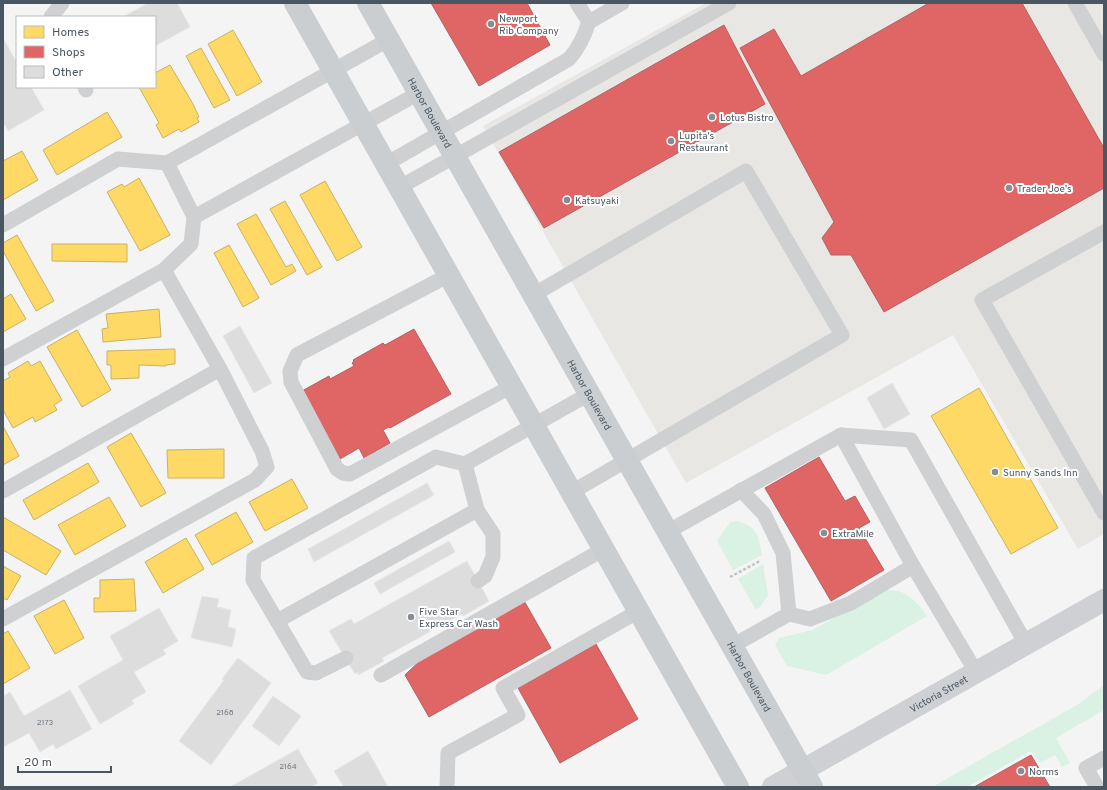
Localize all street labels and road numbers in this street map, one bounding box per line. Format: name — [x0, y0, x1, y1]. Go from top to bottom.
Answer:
street label: Harbor Boulevard — [404, 76, 454, 151]
street label: Harbor Boulevard — [563, 358, 614, 433]
street label: Harbor Boulevard — [723, 640, 773, 715]
street label: Victoria Street — [908, 673, 971, 716]

